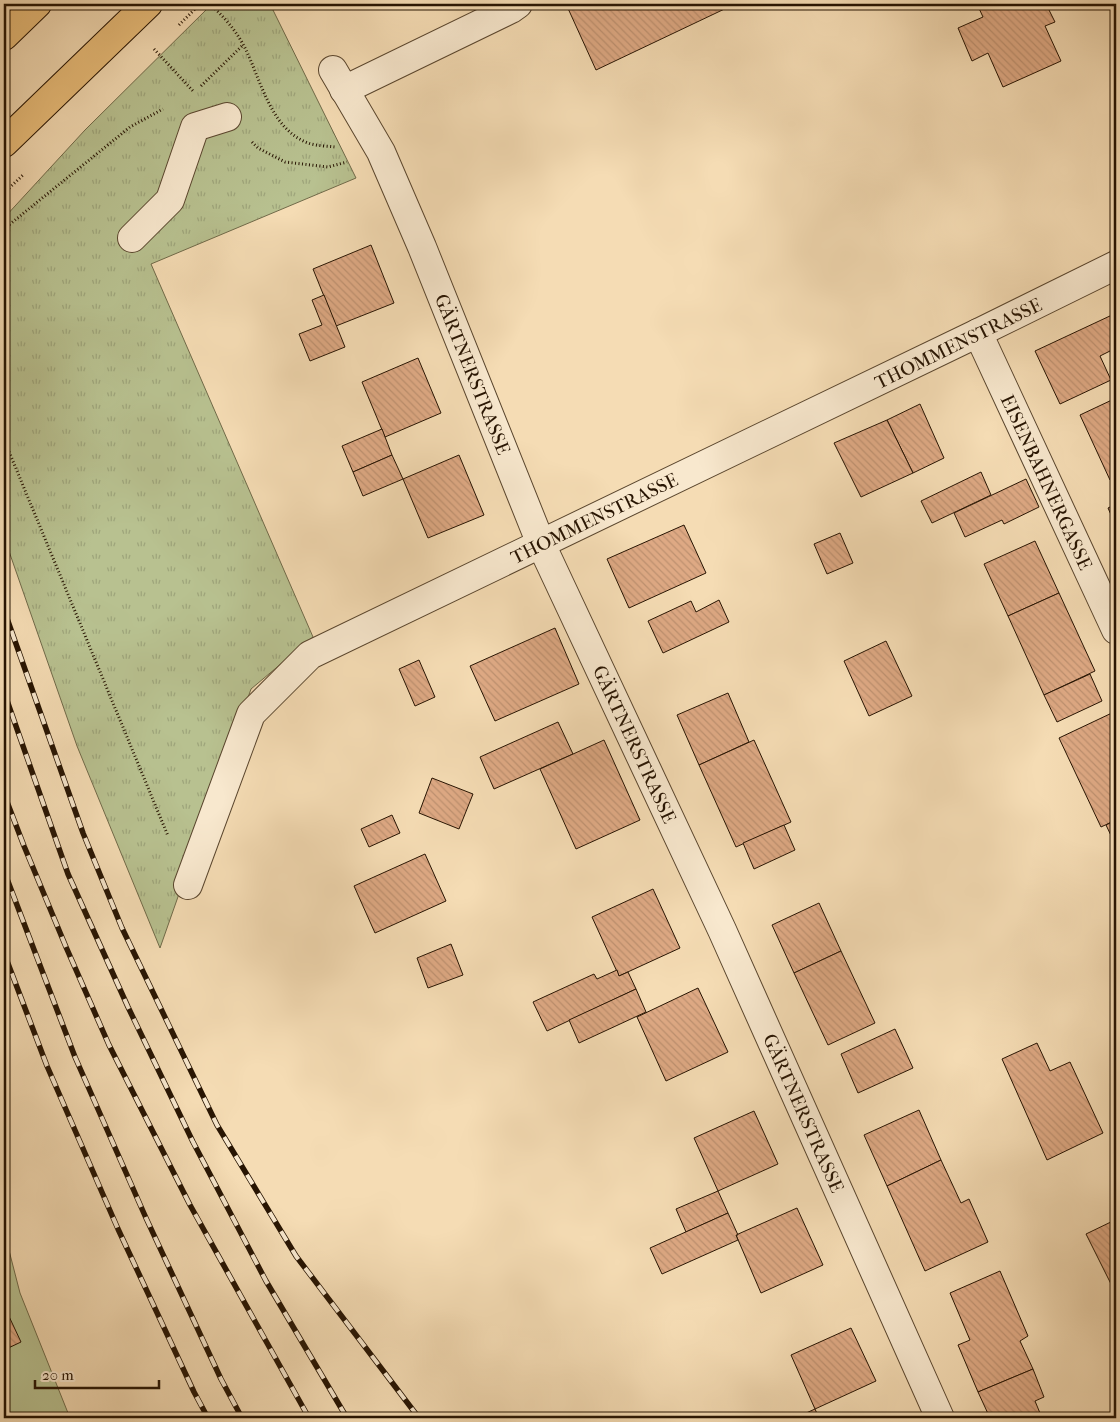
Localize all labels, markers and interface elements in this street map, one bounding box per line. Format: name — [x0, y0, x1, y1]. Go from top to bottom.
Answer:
street label: GÄRTNERSTRASSE — [430, 291, 515, 458]
street label: THOMMENSTRASSE — [871, 294, 1046, 394]
street label: EISENBAHNERGASSE — [996, 391, 1097, 574]
street label: THOMMENSTRASSE — [507, 469, 682, 569]
street label: GÄRTNERSTRASSE — [588, 662, 680, 827]
street label: GÄRTNERSTRASSE — [758, 1031, 848, 1197]
scale bar — [35, 1357, 159, 1389]
text: 20 m — [42, 1366, 74, 1384]

